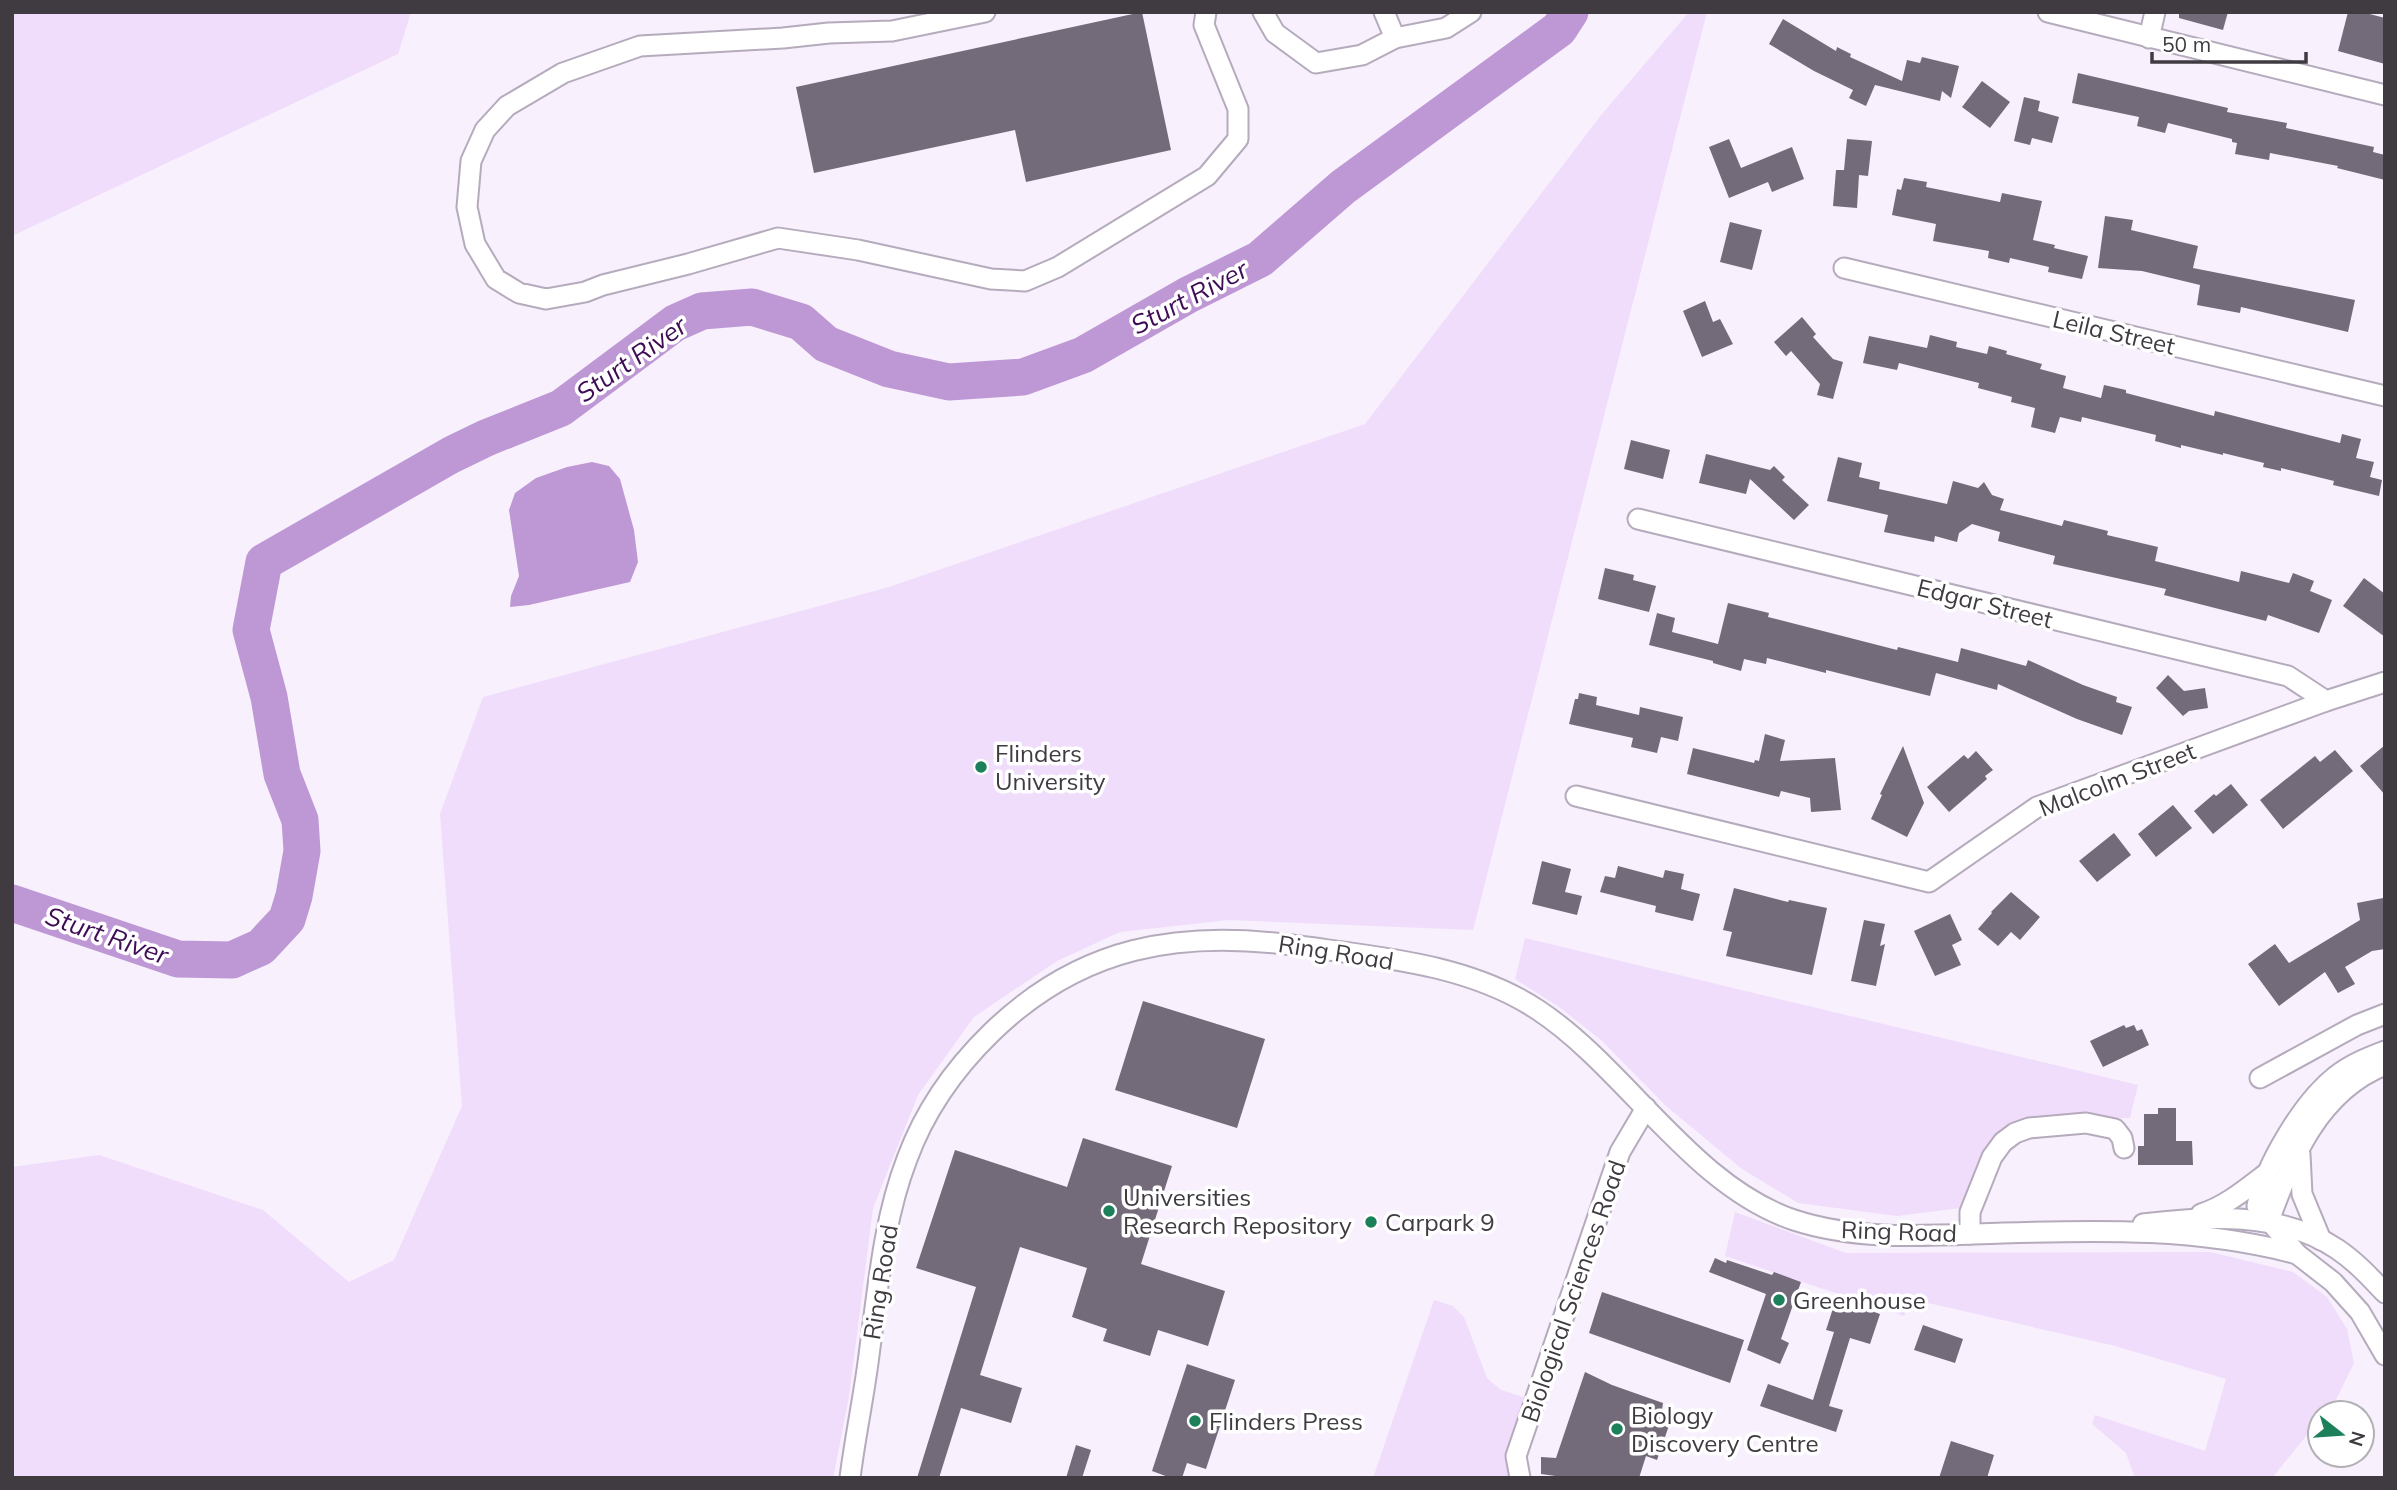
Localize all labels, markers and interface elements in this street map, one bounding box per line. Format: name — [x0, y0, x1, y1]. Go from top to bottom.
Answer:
scale bar — [2152, 21, 2306, 65]
text: 50 m — [2162, 31, 2211, 57]
water label: Sturt River — [1125, 252, 1254, 342]
street label: Leila Street — [2050, 303, 2178, 361]
water label: Sturt River — [569, 308, 694, 409]
street label: Edgar Street — [1914, 572, 2056, 634]
street label: Malcolm Street — [2034, 735, 2200, 823]
place label: Flinders University — [995, 738, 1106, 796]
marker: Flinders University — [973, 759, 989, 775]
water label: Sturt River — [41, 899, 174, 972]
street label: Ring Road — [1276, 928, 1396, 976]
street label: Biological Sciences Road — [1514, 1156, 1632, 1426]
place label: Universities Research Repository — [1123, 1182, 1352, 1240]
marker: Universities Research Repository — [1101, 1203, 1117, 1219]
place label: Carpark 9 — [1385, 1207, 1495, 1237]
marker: Carpark 9 — [1363, 1214, 1379, 1230]
street label: Ring Road — [1841, 1214, 1957, 1248]
street label: Ring Road — [856, 1222, 904, 1342]
place label: Greenhouse — [1793, 1285, 1926, 1315]
marker: Greenhouse — [1771, 1292, 1787, 1308]
north arrow — [2306, 1399, 2376, 1469]
place label: Biology Discovery Centre — [1631, 1400, 1819, 1458]
place label: Flinders Press — [1209, 1406, 1363, 1436]
marker: Flinders Press — [1187, 1413, 1203, 1429]
marker: Biology Discovery Centre — [1609, 1421, 1625, 1437]
text: N — [2344, 1429, 2371, 1449]

